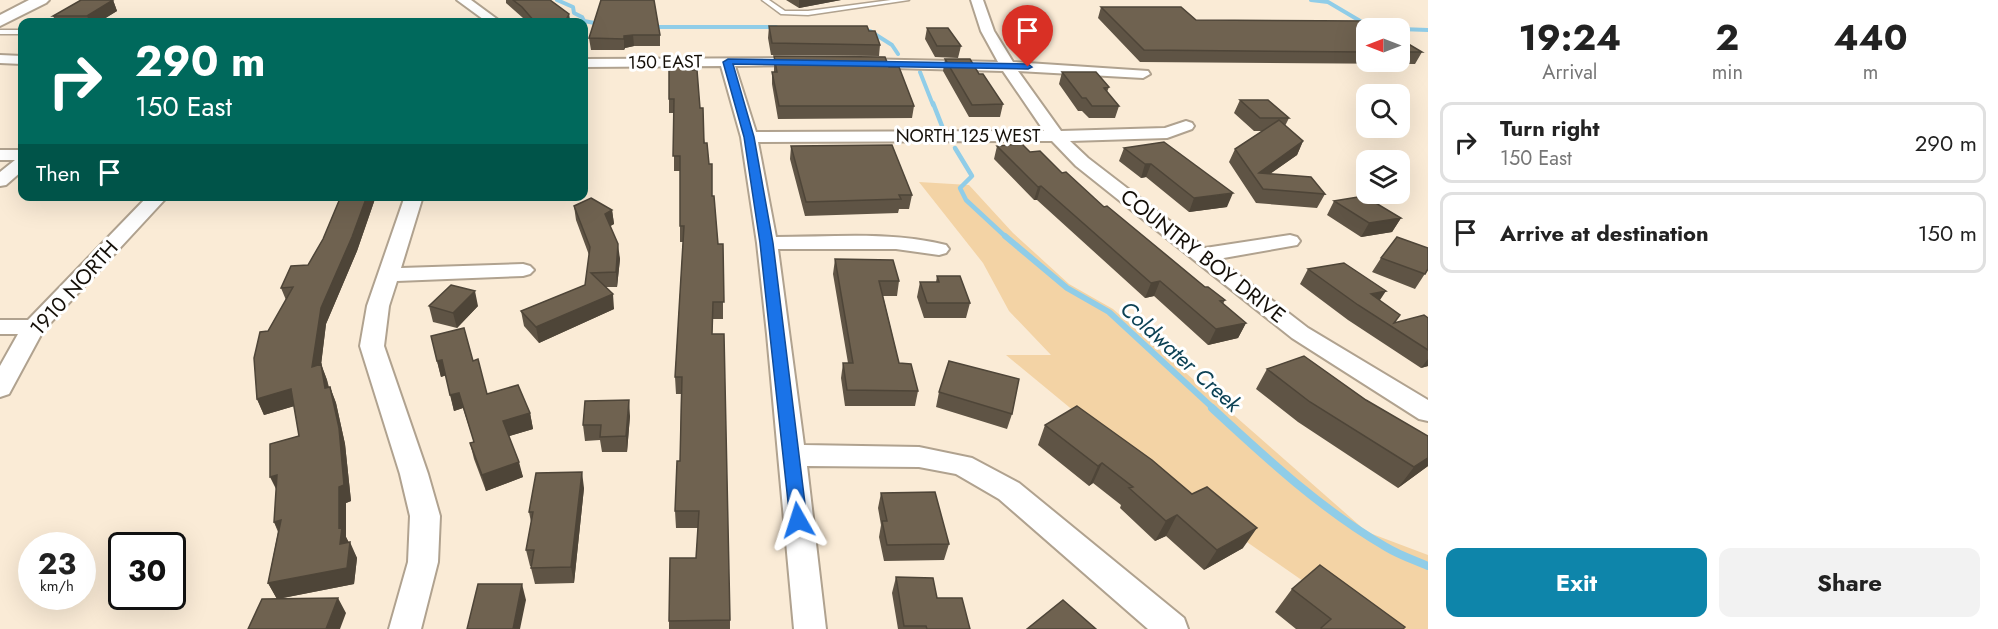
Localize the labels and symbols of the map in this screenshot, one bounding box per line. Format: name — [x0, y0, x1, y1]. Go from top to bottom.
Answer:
pin — [1002, 5, 1053, 67]
north arrow — [1356, 18, 1410, 72]
street label: 150 EAST — [628, 48, 703, 76]
street label: NORTH 125 WEST — [896, 123, 1041, 149]
street label: COUNTRY BOY DRIVE — [1114, 182, 1292, 330]
street label: 1910 NORTH — [23, 234, 125, 342]
water label: Coldwater Creek — [1113, 293, 1250, 420]
position arrow — [766, 488, 830, 552]
speed limit sign: 30 — [108, 532, 186, 610]

